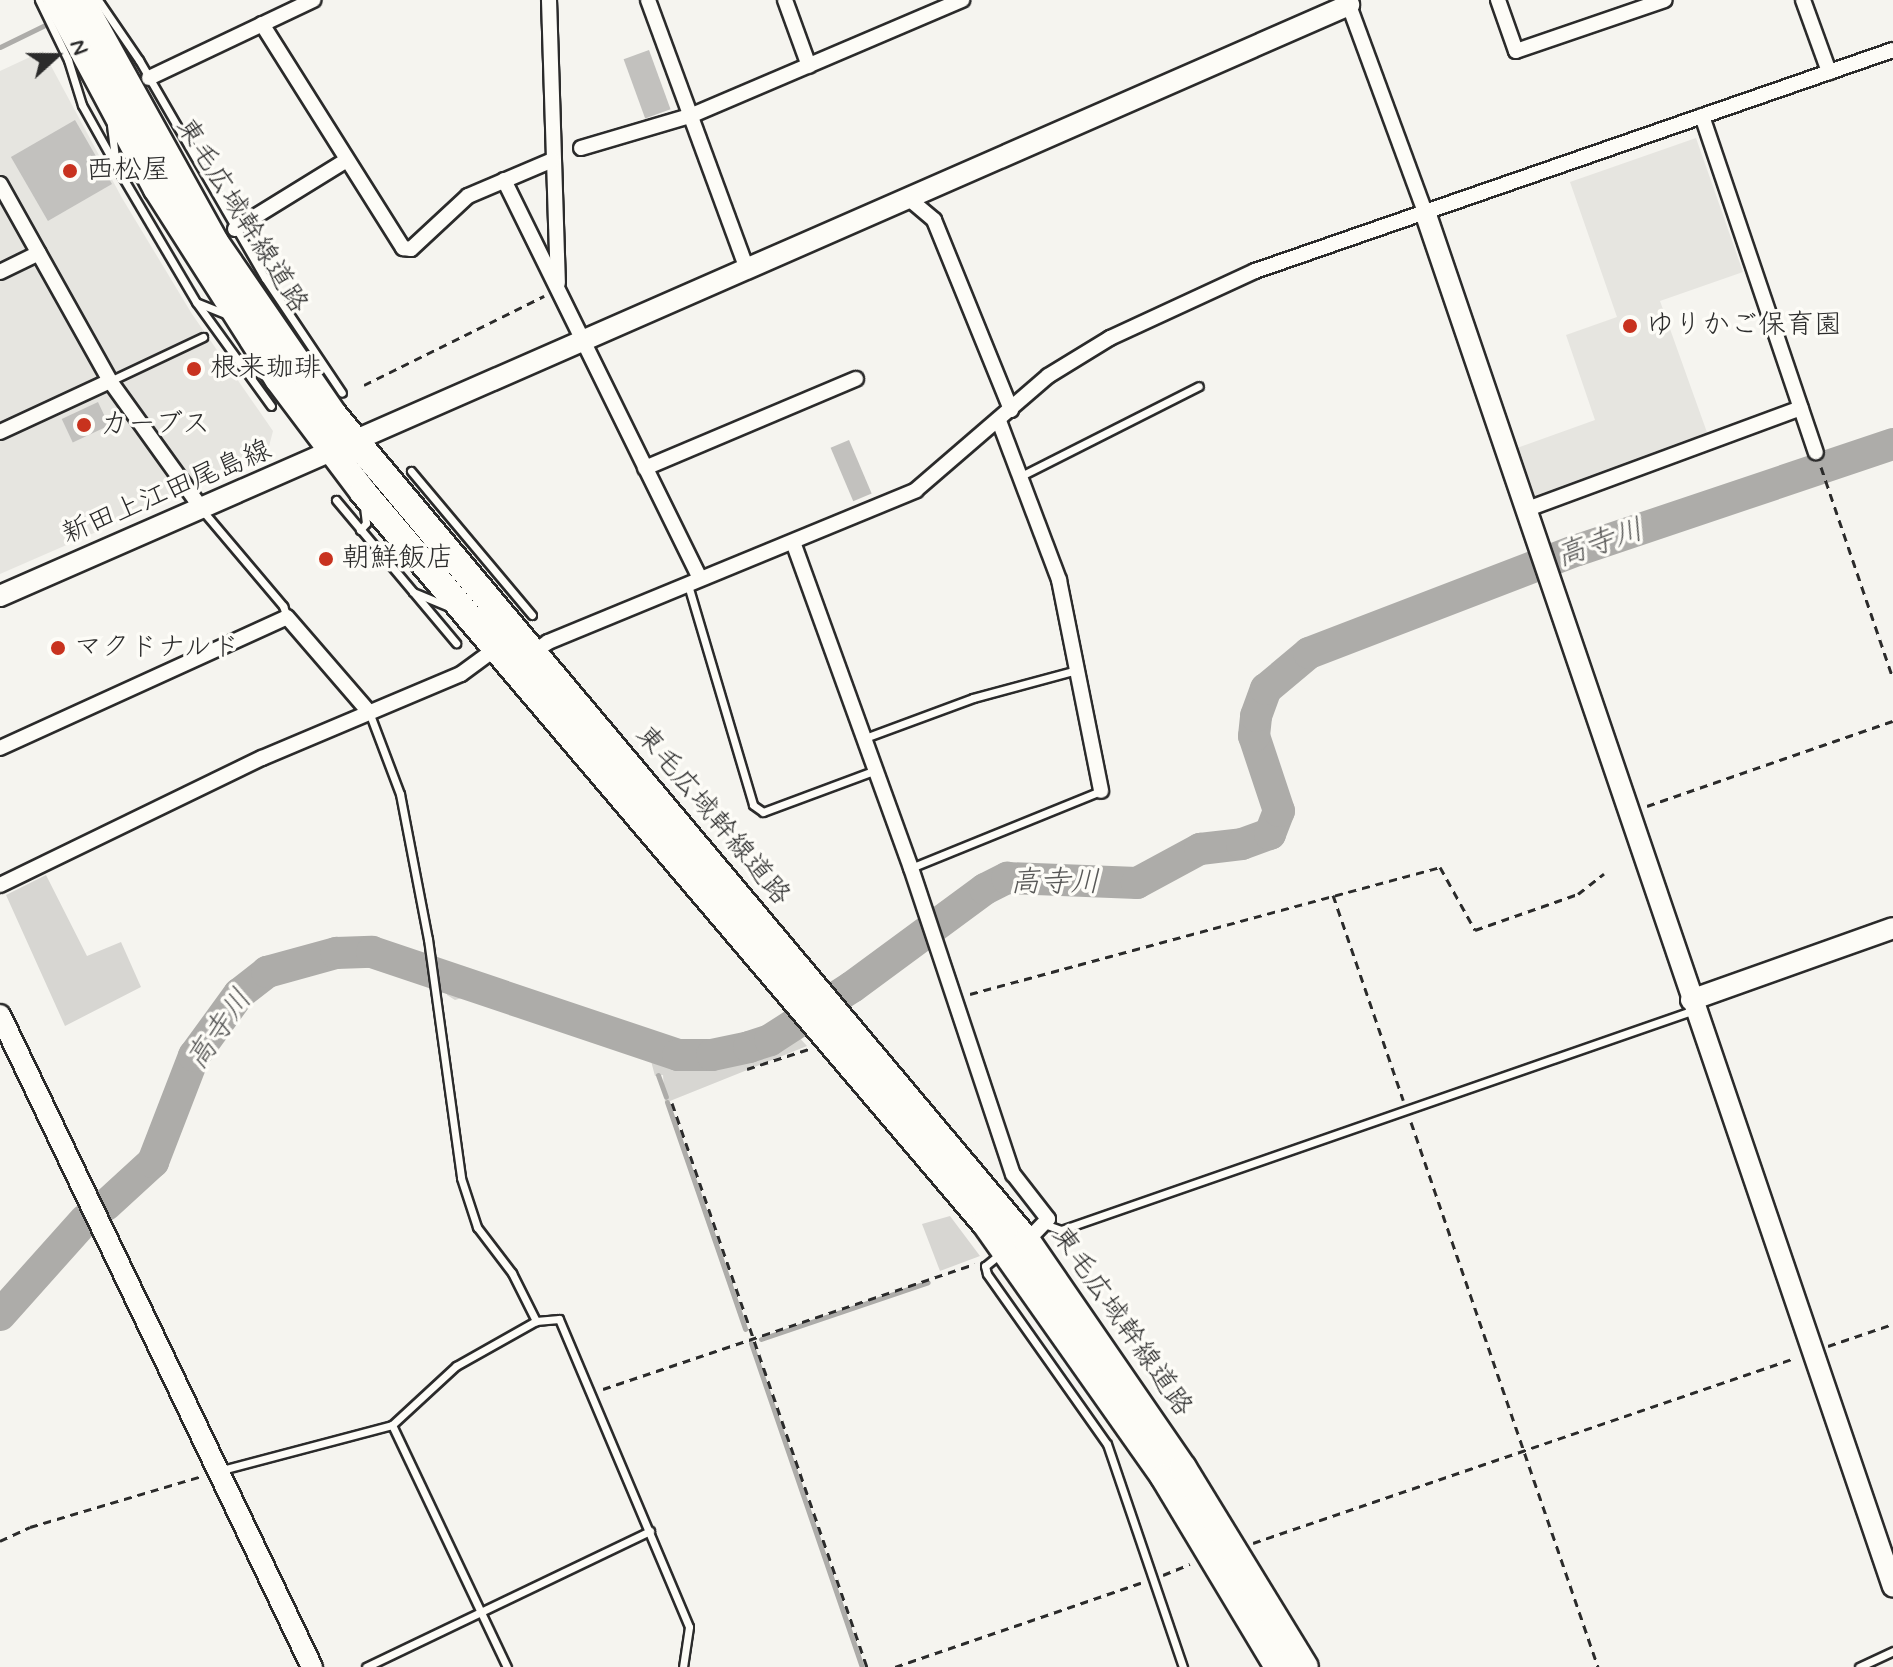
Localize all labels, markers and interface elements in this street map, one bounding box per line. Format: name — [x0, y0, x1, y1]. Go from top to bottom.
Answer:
north arrow — [16, 16, 96, 96]
text: N — [63, 36, 94, 59]
street label: 東毛広域幹線道路 — [167, 112, 315, 320]
place label: 西松屋 — [86, 154, 170, 188]
marker: 西松屋 — [61, 162, 79, 180]
place label: ゆりかご保育園 — [1646, 309, 1842, 343]
marker: ゆりかご保育園 — [1621, 317, 1639, 335]
place label: 根来珈琲 — [210, 352, 322, 386]
marker: 根来珈琲 — [185, 360, 203, 378]
place label: カーブス — [100, 408, 212, 442]
marker: カーブス — [75, 416, 93, 434]
street label: 新田上江田尾島線 — [57, 434, 277, 552]
water label: 高寺川 — [1552, 512, 1648, 576]
place label: 朝鮮飯店 — [342, 542, 454, 576]
marker: 朝鮮飯店 — [317, 550, 335, 568]
place label: マクドナルド — [74, 631, 242, 665]
marker: マクドナルド — [49, 639, 67, 657]
street label: 東毛広域幹線道路 — [627, 719, 797, 913]
water label: 高寺川 — [1010, 865, 1100, 901]
water label: 高寺川 — [179, 983, 261, 1077]
street label: 東毛広域幹線道路 — [1043, 1221, 1199, 1423]

